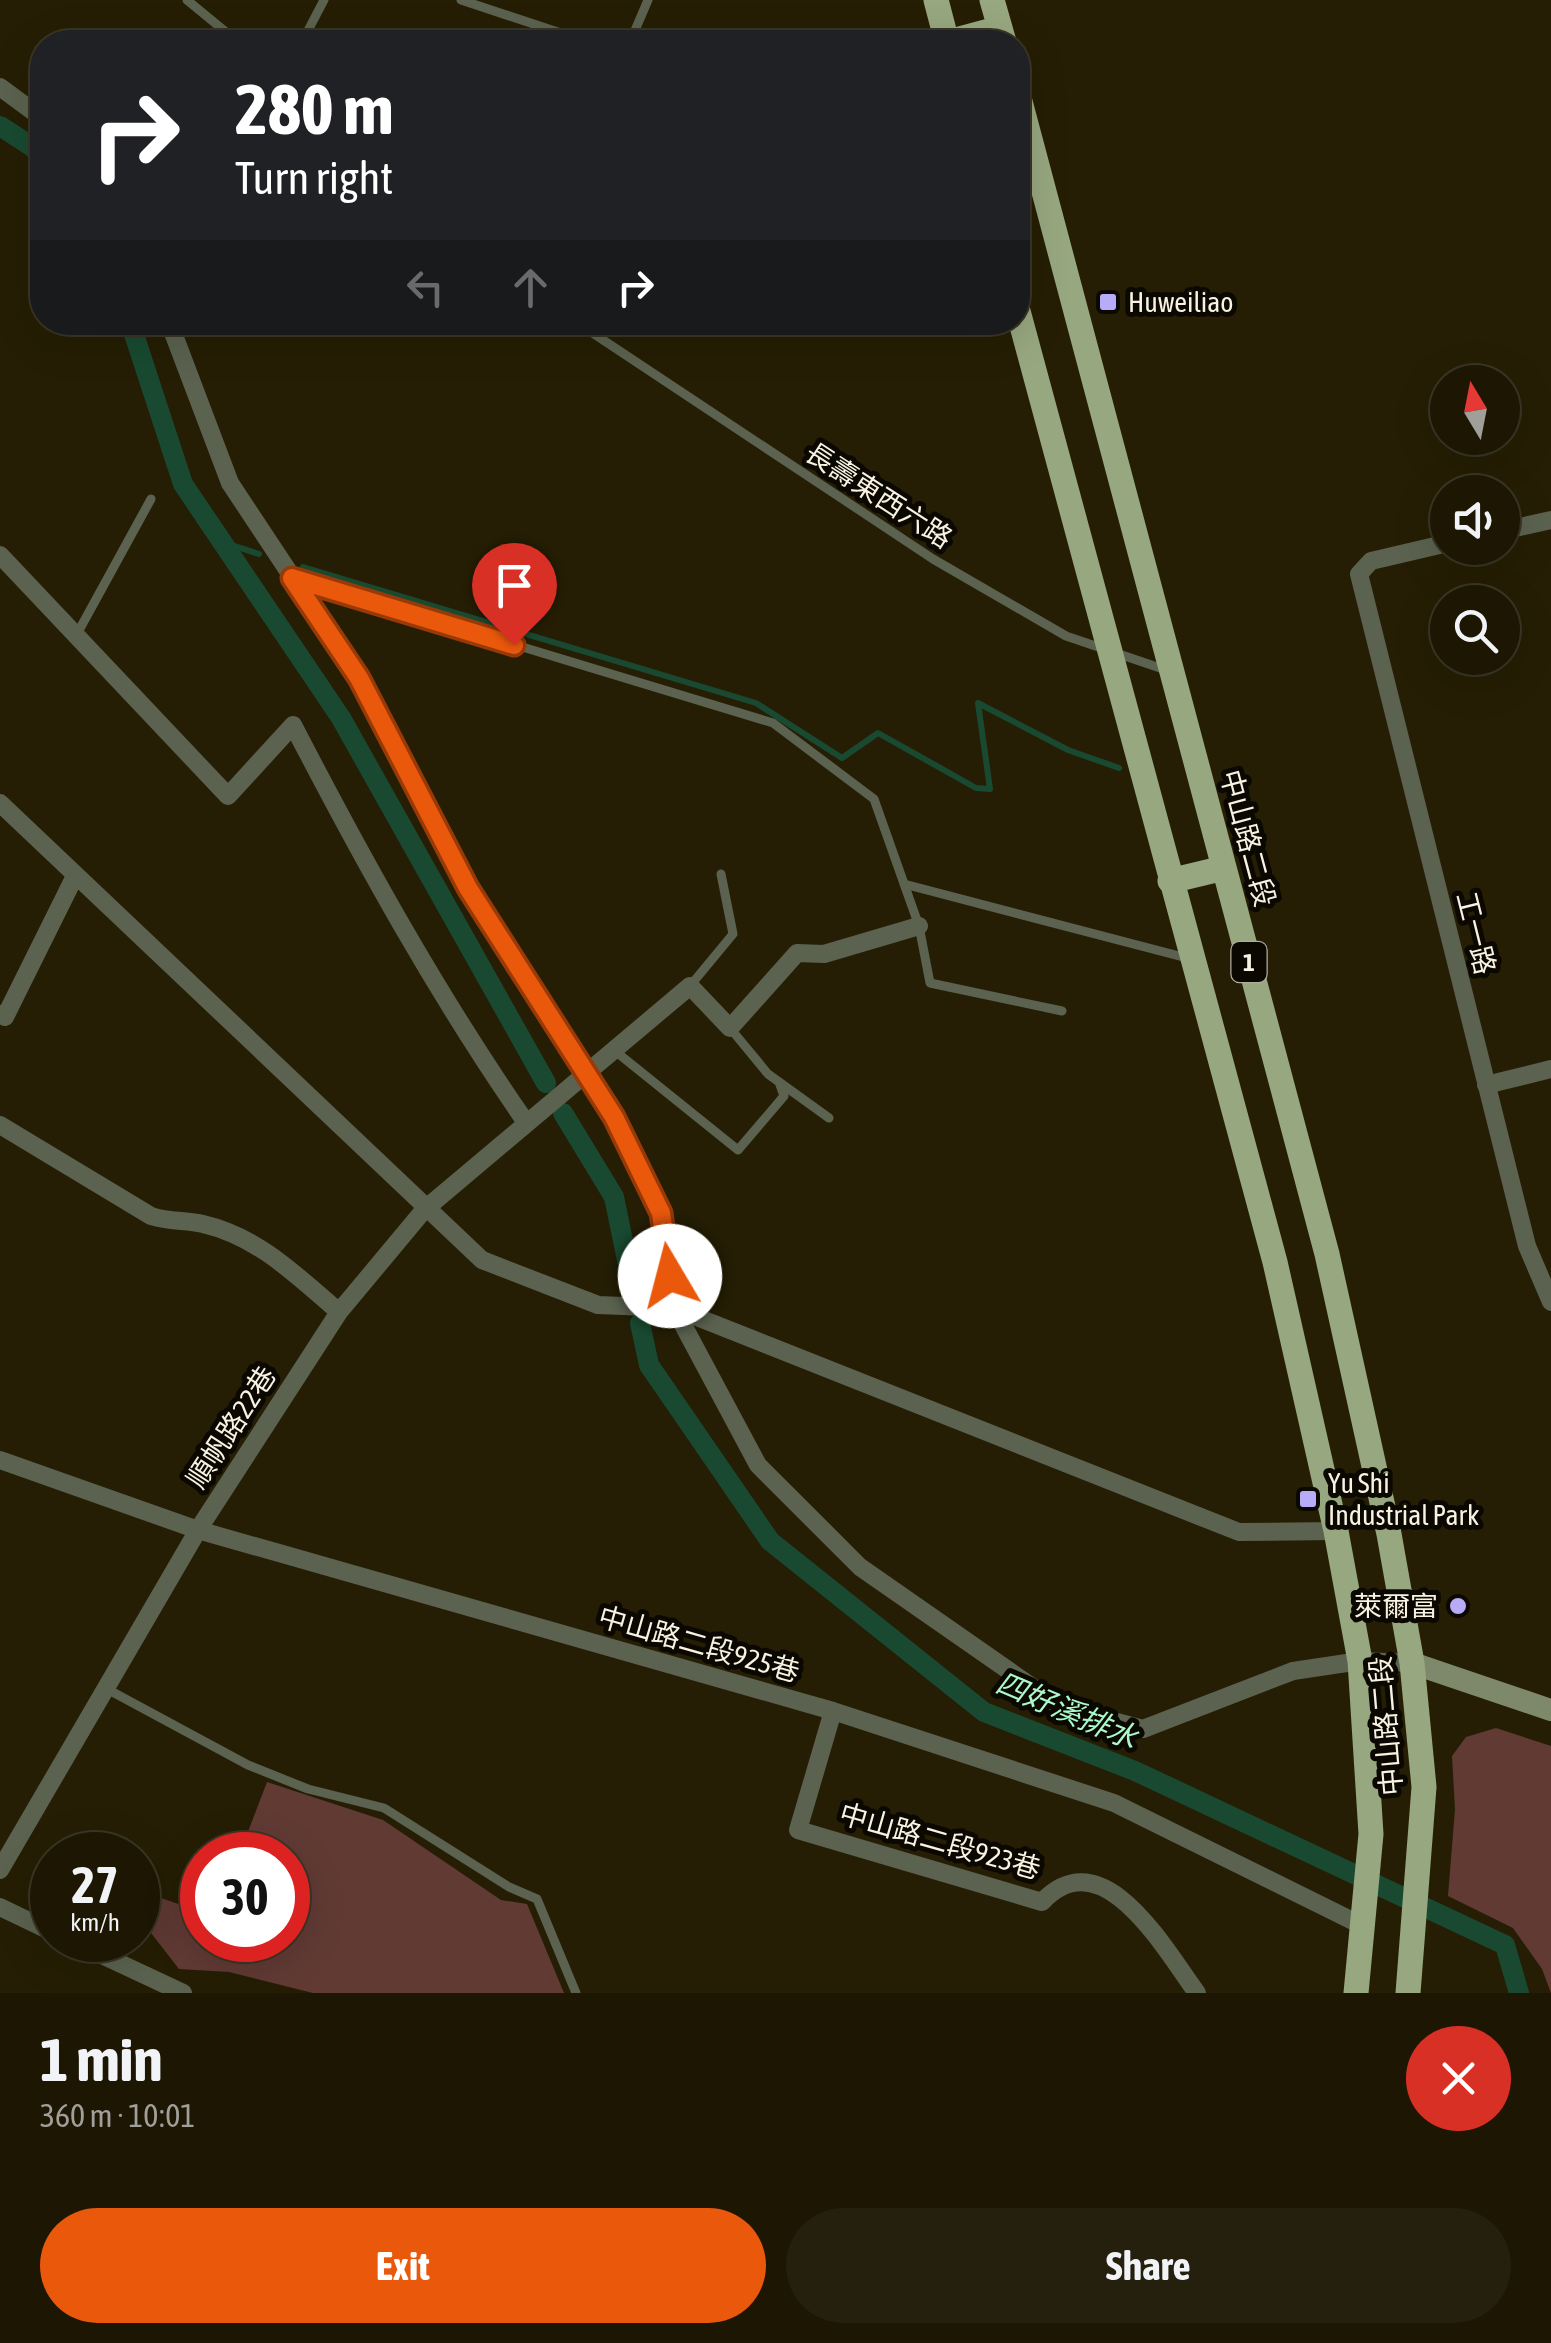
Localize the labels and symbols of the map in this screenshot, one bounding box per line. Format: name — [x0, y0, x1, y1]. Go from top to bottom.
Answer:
place label: Huweiliao — [1128, 286, 1233, 318]
marker: Huweiliao — [1097, 291, 1119, 313]
north arrow — [1430, 365, 1520, 455]
street label: 長壽東西六路 — [800, 436, 958, 554]
pin — [472, 543, 557, 646]
street label: 中山路二段 — [1214, 766, 1282, 910]
street label: 工一路 — [1450, 888, 1502, 978]
road number: 1 — [1232, 942, 1266, 982]
position arrow — [618, 1224, 722, 1328]
street label: 順帆路22巷 — [180, 1360, 282, 1494]
place label: Yu Shi Industrial Park — [1328, 1467, 1479, 1531]
marker: Yu Shi Industrial Park — [1297, 1488, 1319, 1510]
place label: 萊爾富 — [1354, 1590, 1438, 1622]
marker: 萊爾富 — [1447, 1595, 1469, 1617]
street label: 中山路二段925巷 — [595, 1600, 803, 1688]
street label: 中山路二段 — [1364, 1655, 1408, 1797]
water label: 四好溪排水 — [991, 1665, 1145, 1756]
street label: 中山路二段923巷 — [836, 1797, 1044, 1885]
speed limit sign: 30 — [180, 1832, 310, 1962]

